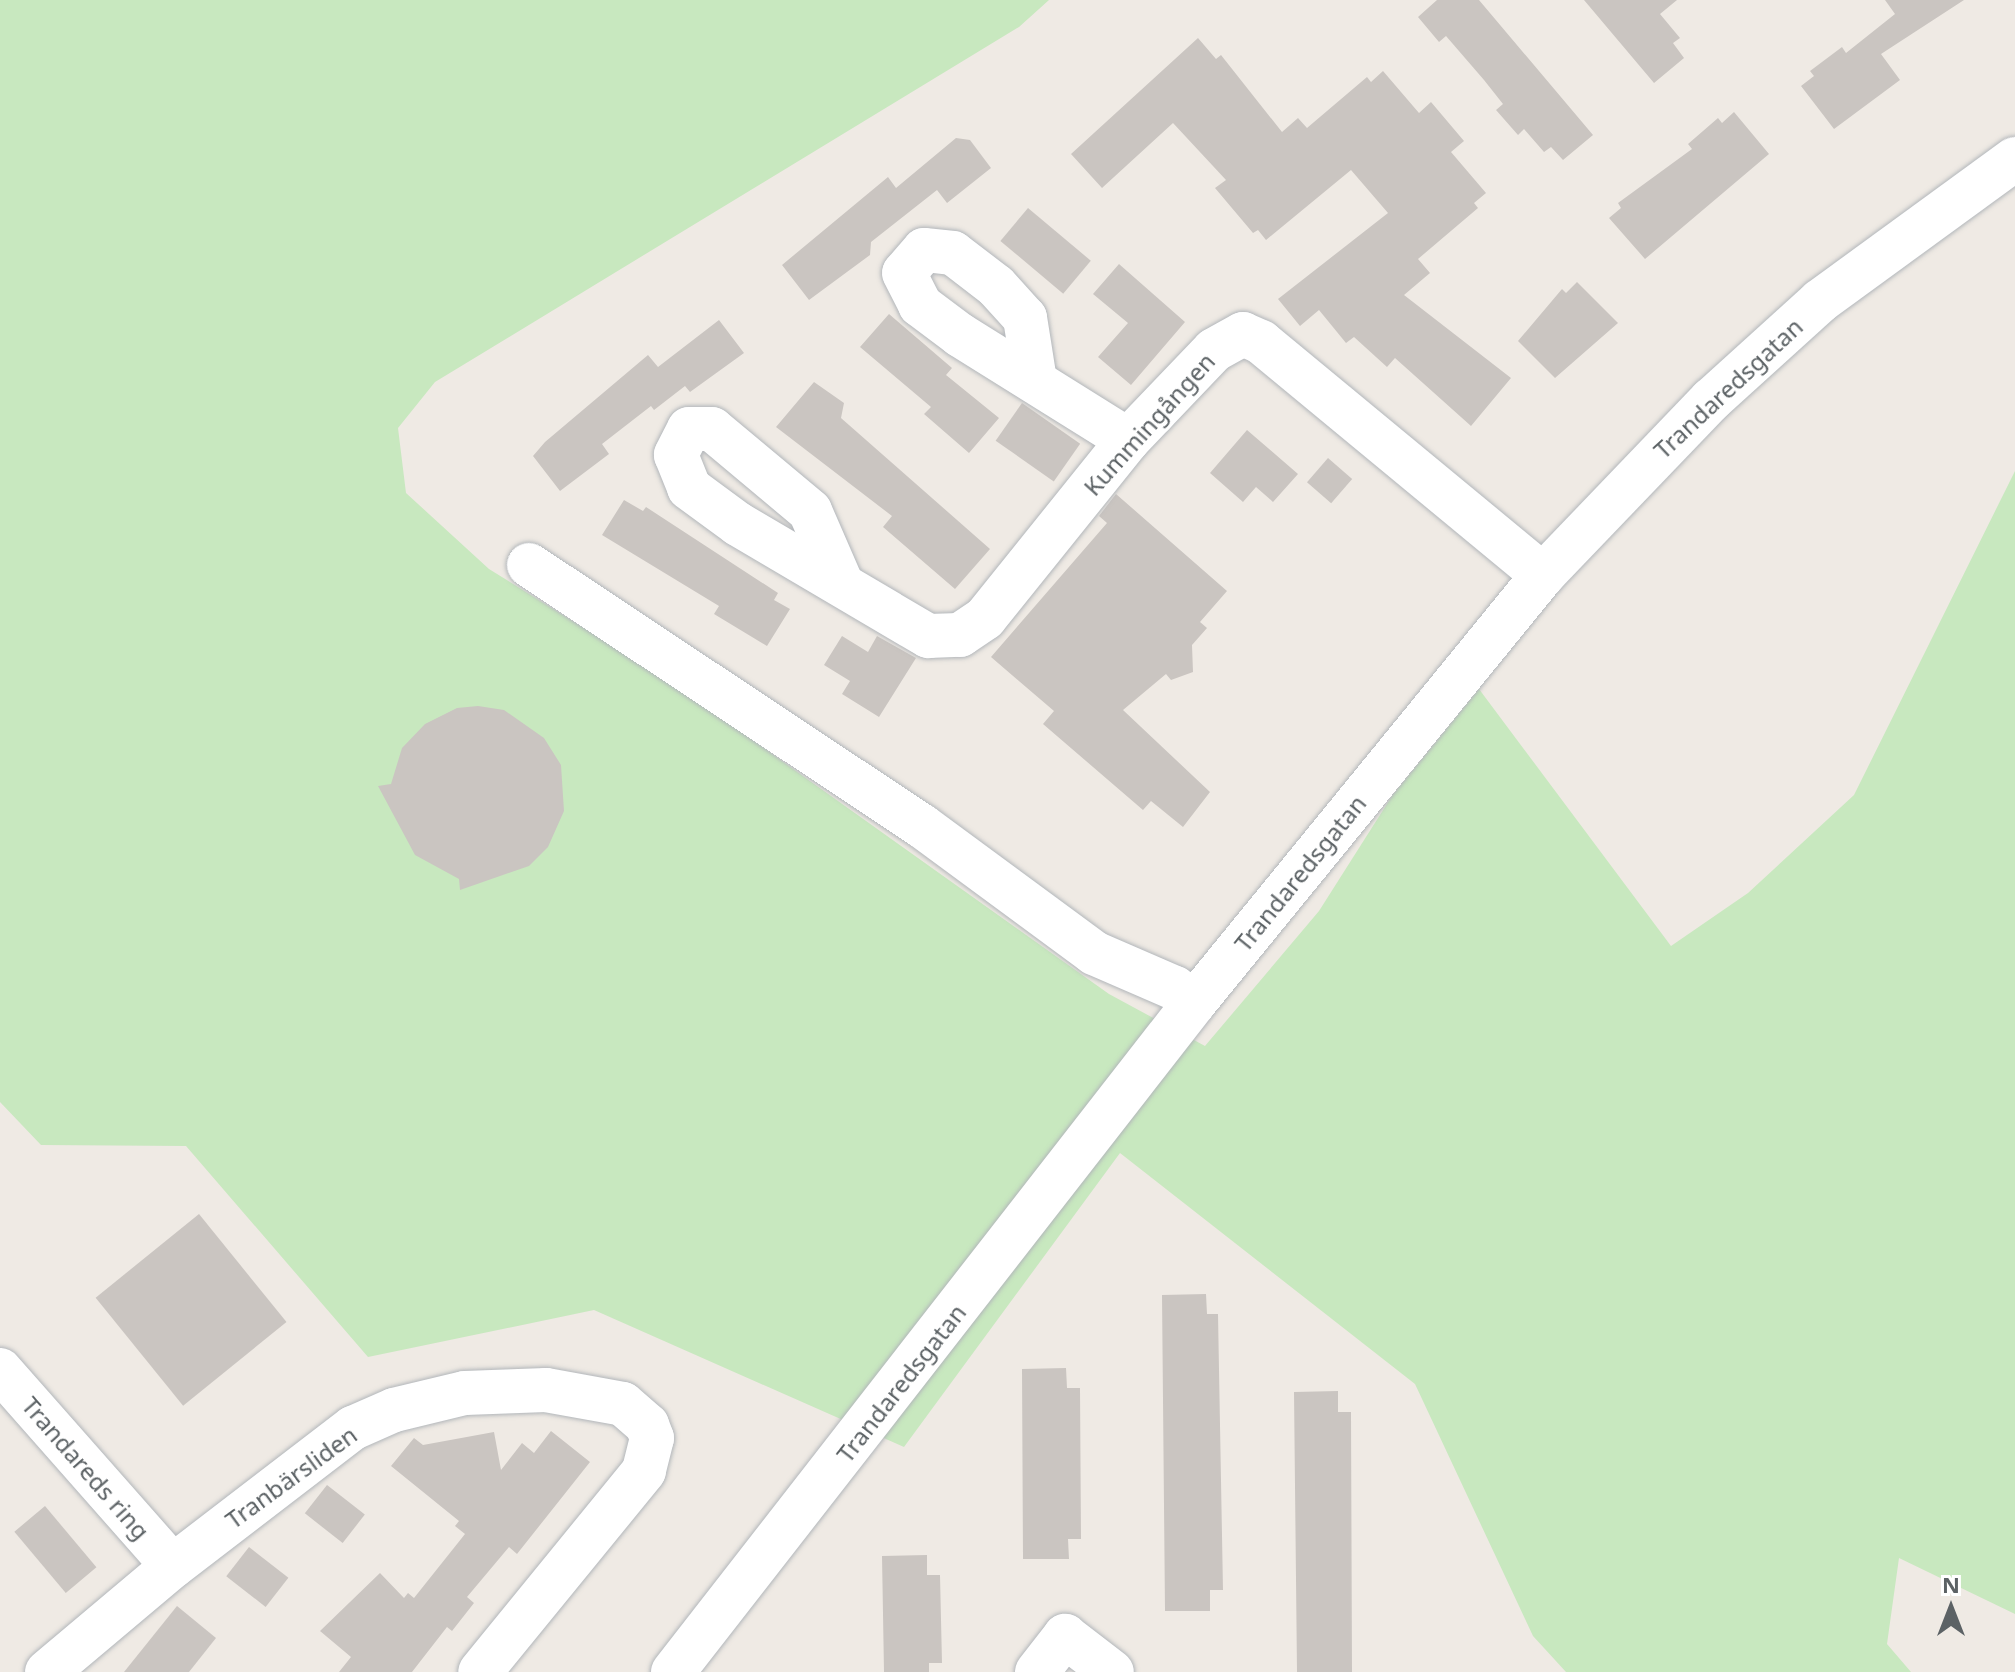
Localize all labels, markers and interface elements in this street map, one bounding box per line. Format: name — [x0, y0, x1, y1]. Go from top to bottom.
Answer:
street label: Trandaredsgatan — [1648, 312, 1808, 464]
street label: Kummingången — [1077, 347, 1221, 501]
street label: Trandaredsgatan — [1228, 789, 1372, 957]
street label: Trandaredsgatan — [830, 1298, 972, 1468]
street label: Trandareds ring — [16, 1391, 156, 1545]
street label: Tranbärsliden — [220, 1420, 362, 1534]
north arrow — [1911, 1568, 1991, 1648]
text: N — [1942, 1569, 1960, 1599]

